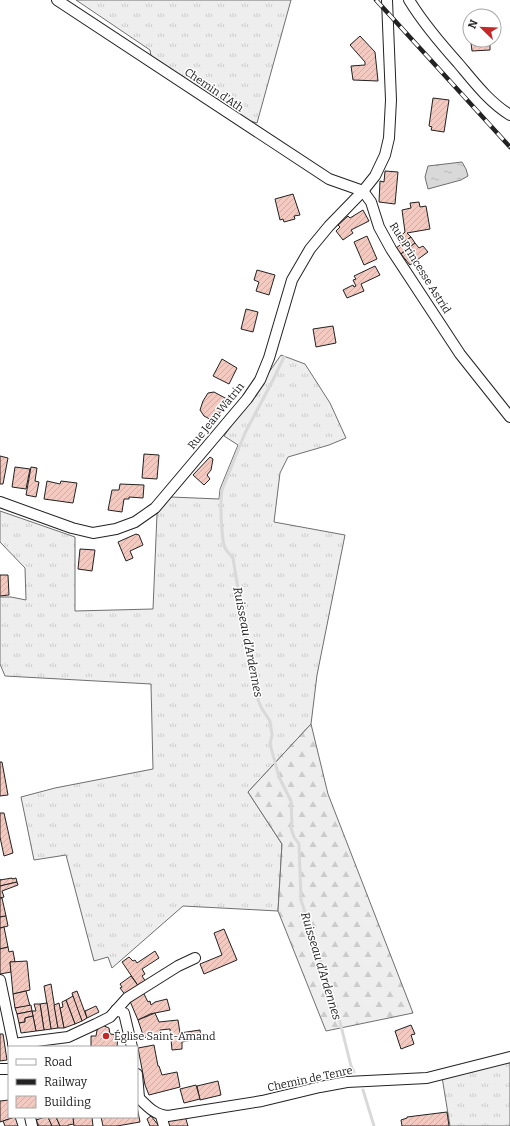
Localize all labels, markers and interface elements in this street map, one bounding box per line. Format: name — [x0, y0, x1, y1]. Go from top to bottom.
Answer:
north arrow — [462, 8, 502, 48]
text: N — [466, 17, 481, 31]
street label: Chemin d'Ath — [182, 65, 246, 115]
street label: Rue Princesse Astrid — [387, 220, 454, 316]
street label: Rue Jean Watrin — [185, 380, 247, 452]
water label: Ruisseau d'Ardennes — [230, 586, 266, 699]
water label: Ruisseau d'Ardennes — [298, 910, 344, 1022]
place label: Église Saint-Amand — [114, 1029, 216, 1043]
marker: Église Saint-Amand — [101, 1031, 111, 1041]
legend — [8, 1046, 138, 1118]
text: Road — [44, 1055, 72, 1069]
street label: Chemin de Tenre — [266, 1064, 354, 1094]
text: Railway — [44, 1075, 88, 1089]
text: Building — [44, 1095, 91, 1109]

